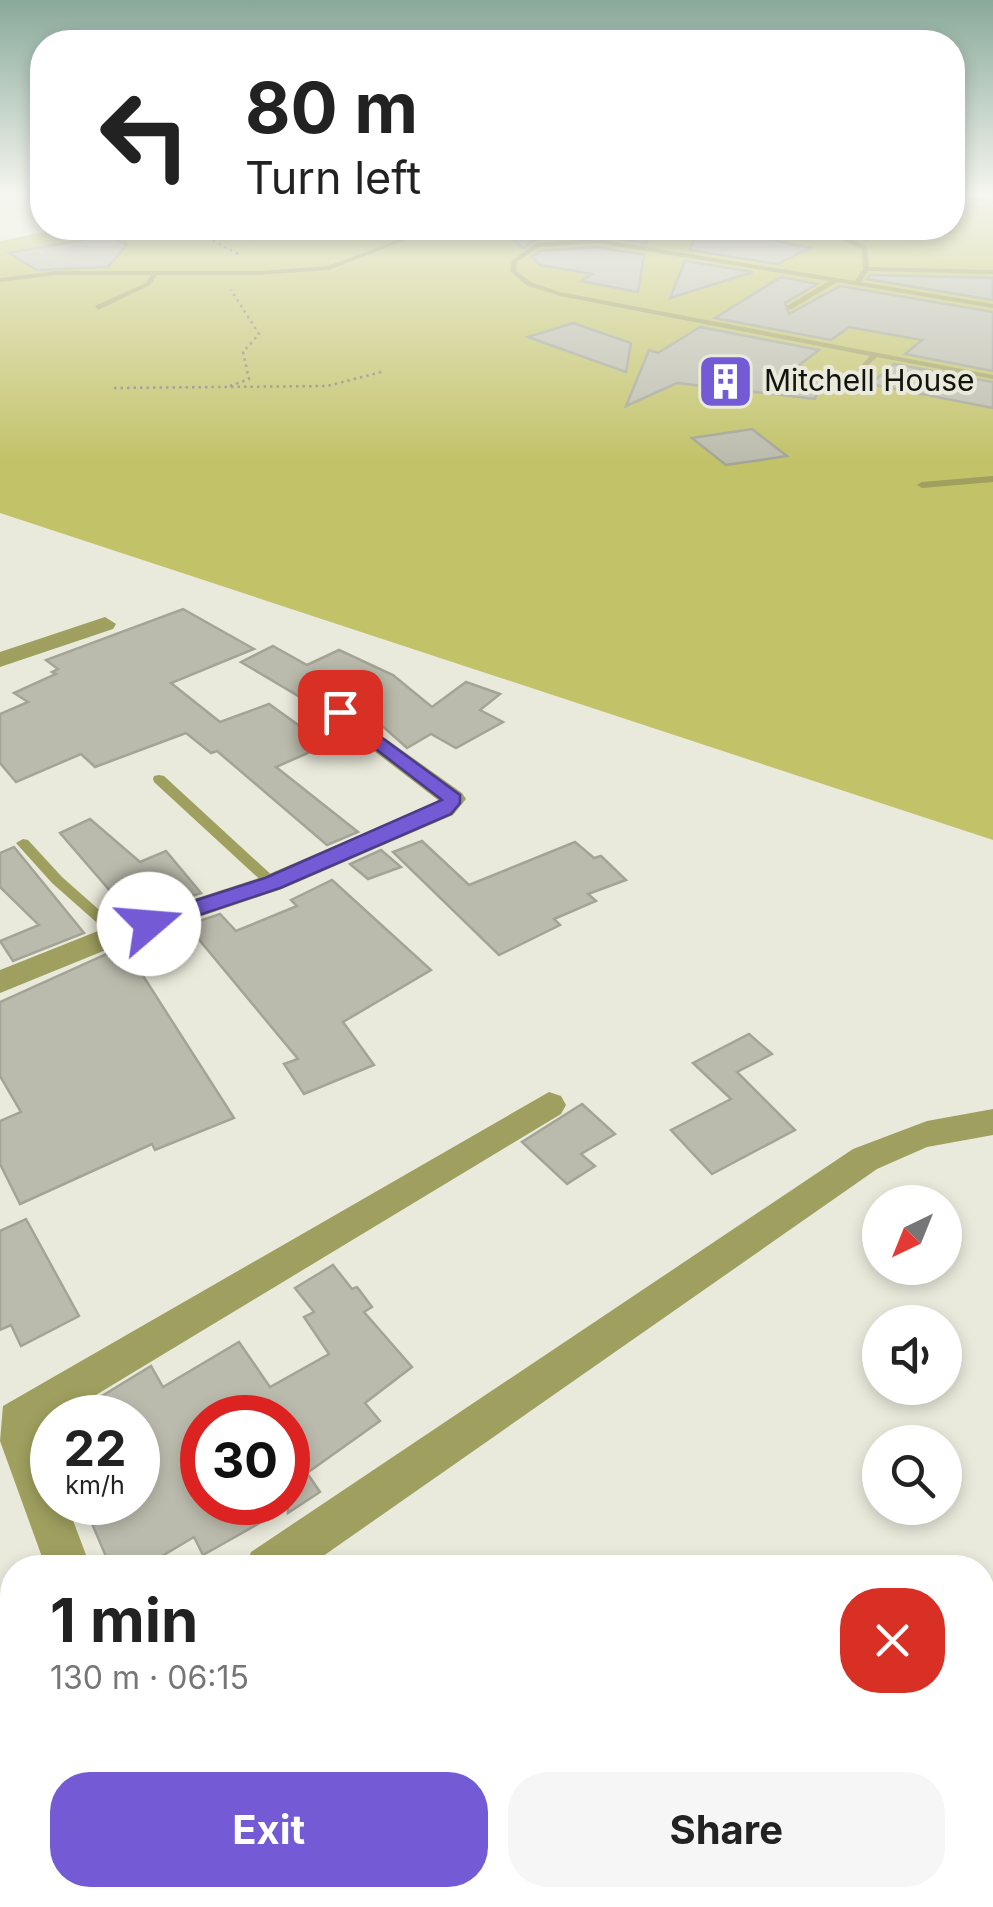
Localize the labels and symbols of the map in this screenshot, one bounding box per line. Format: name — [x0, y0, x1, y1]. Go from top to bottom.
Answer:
building icon: Mitchell House — [695, 351, 755, 411]
place label: Mitchell House — [764, 362, 975, 398]
pin — [298, 670, 383, 755]
position arrow — [97, 872, 201, 976]
north arrow — [862, 1185, 962, 1285]
speed limit sign: 30 — [180, 1395, 310, 1525]

